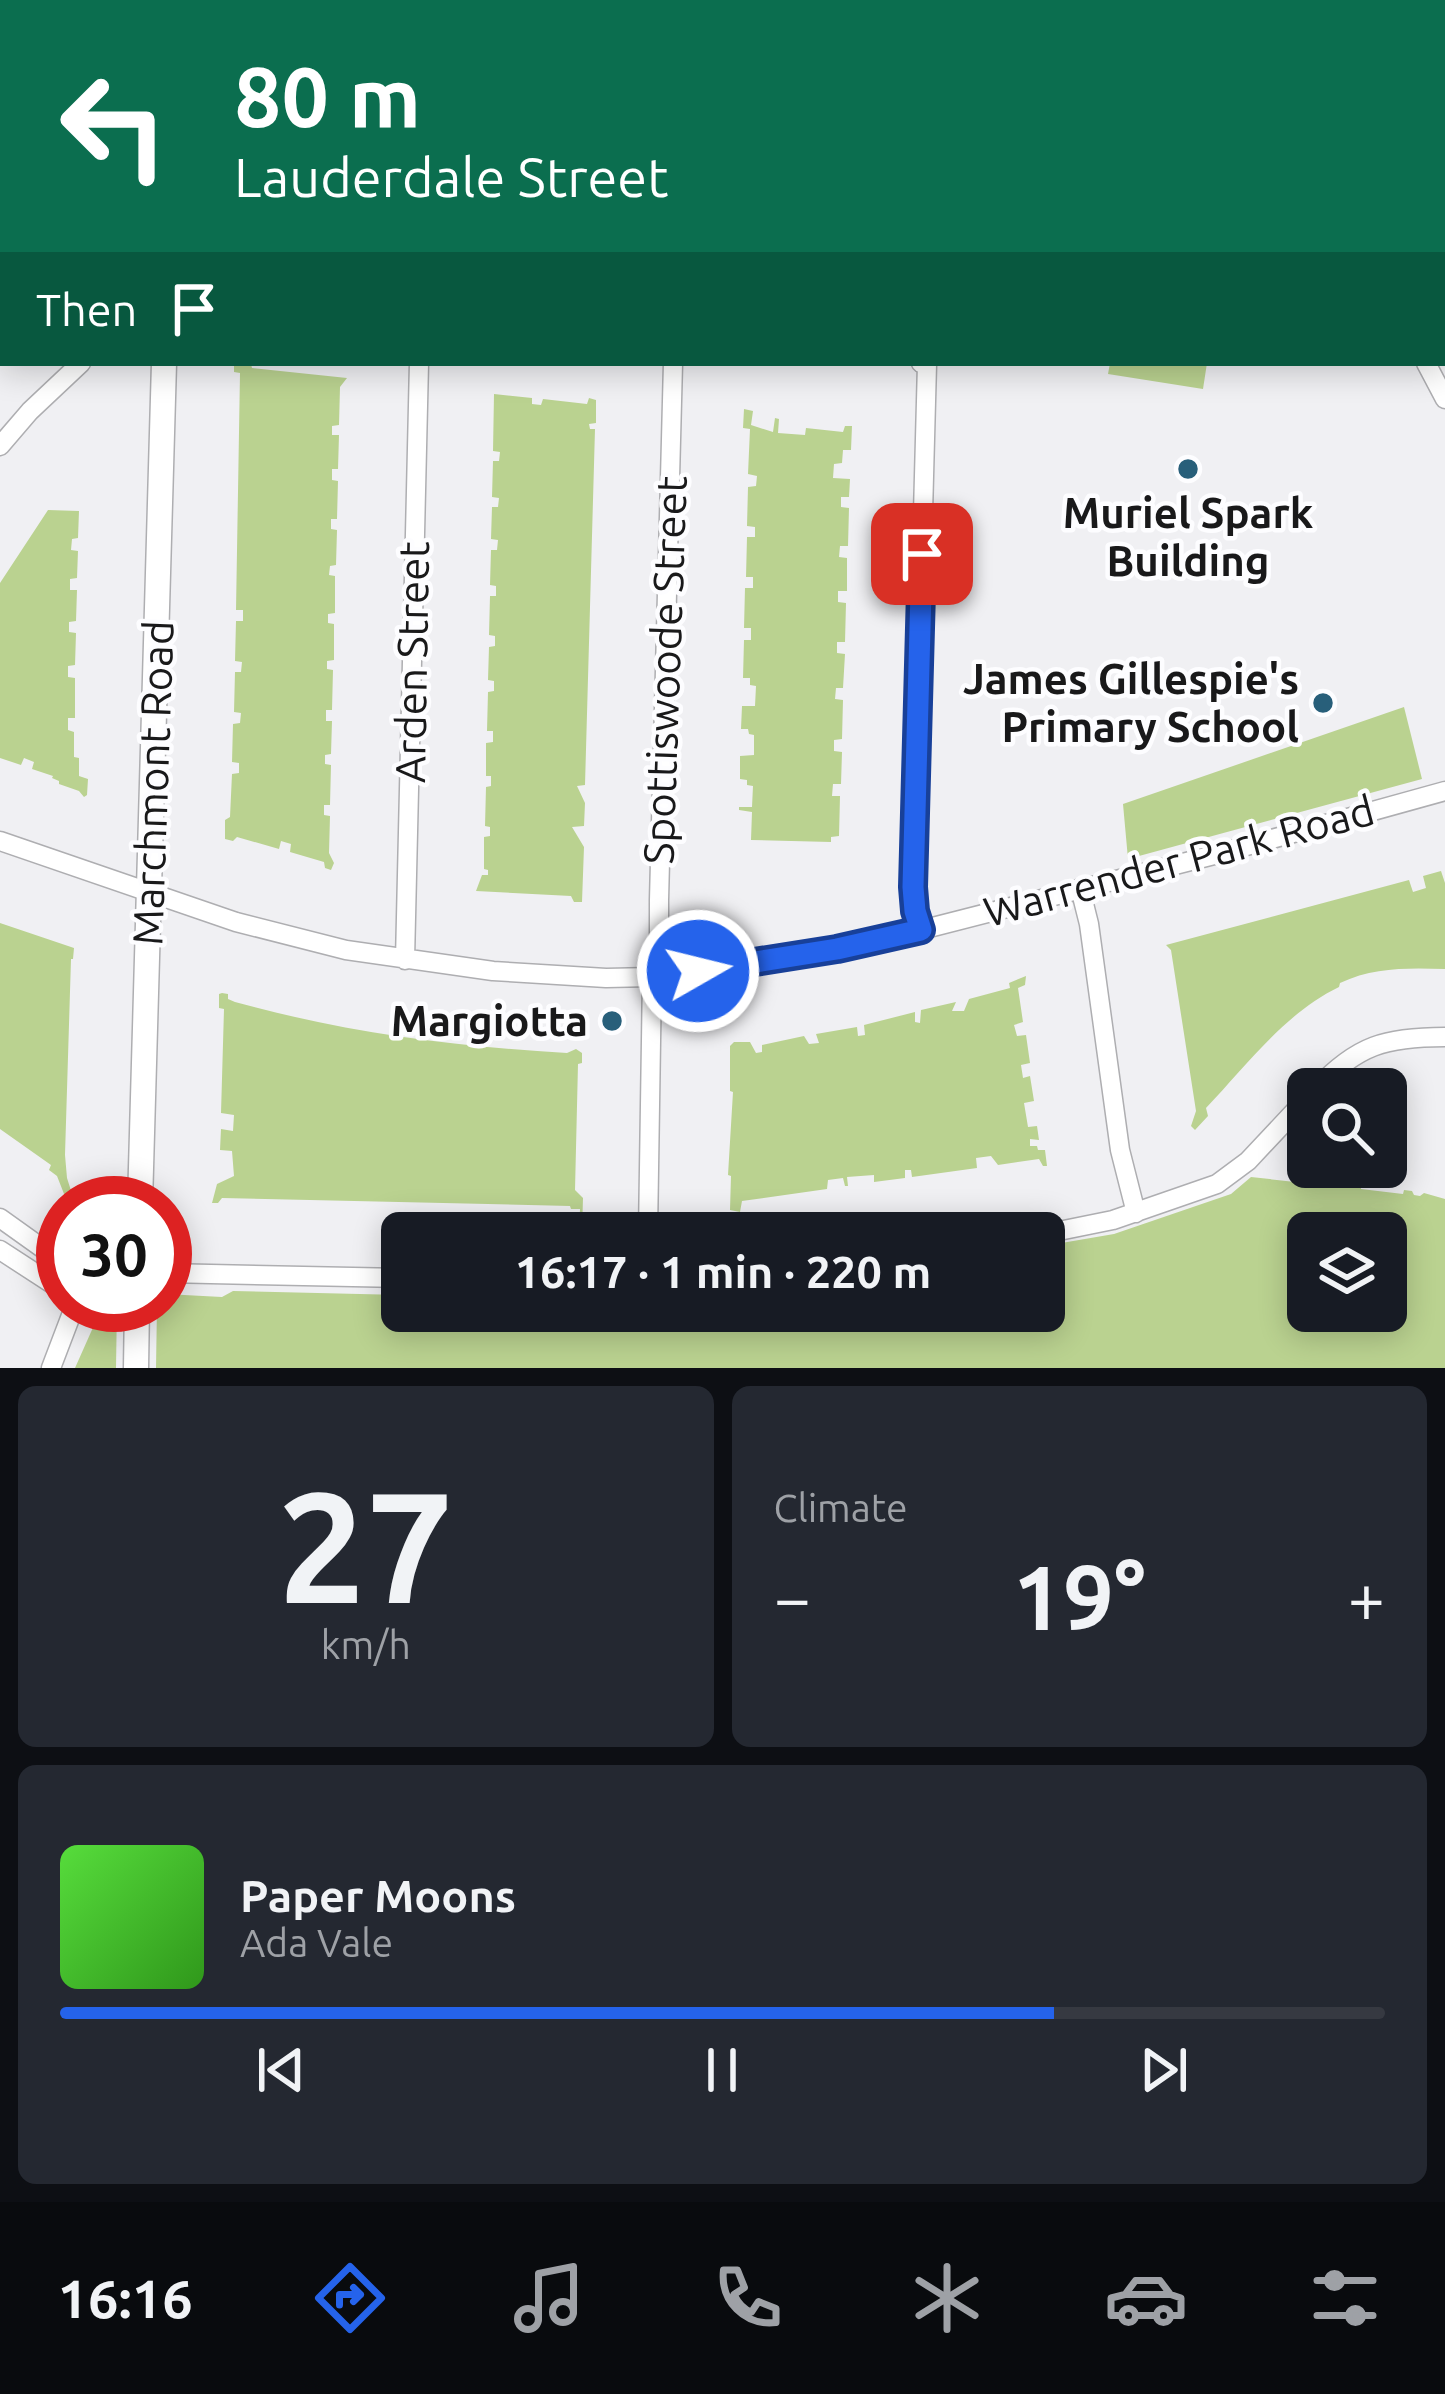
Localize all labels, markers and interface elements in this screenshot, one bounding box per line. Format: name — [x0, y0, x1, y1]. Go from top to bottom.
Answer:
icon: left — [36, 48, 192, 204]
text: 80 m — [234, 49, 421, 143]
text: Lauderdale Street — [234, 147, 668, 207]
icon: arrive — [161, 276, 227, 342]
text: Then — [36, 284, 137, 335]
marker: Muriel Spark Building — [1175, 456, 1201, 482]
street label: Spottiswoode Street — [634, 475, 695, 865]
place label: Muriel Spark Building — [1063, 489, 1314, 584]
pin — [871, 503, 973, 605]
icon: arrive — [889, 521, 955, 587]
street label: Arden Street — [386, 541, 437, 783]
street label: Marchmont Road — [123, 620, 182, 946]
place label: James Gillespie's Primary School — [963, 655, 1299, 750]
marker: James Gillespie's Primary School — [1310, 690, 1336, 716]
street label: Warrender Park Road — [979, 786, 1379, 935]
position arrow — [635, 908, 761, 1034]
place label: Margiotta — [391, 997, 588, 1044]
marker: Margiotta — [599, 1008, 625, 1034]
map controls — [1287, 1068, 1407, 1332]
button: search — [1287, 1068, 1407, 1188]
speed limit sign: 30 — [36, 1176, 192, 1332]
button: layers — [1287, 1212, 1407, 1332]
text: 16:17 · 1 min · 220 m — [515, 1246, 931, 1297]
text: 27 — [278, 1458, 454, 1632]
text: Climate — [774, 1486, 908, 1529]
text: 19° — [1013, 1546, 1146, 1647]
text: − — [774, 1560, 811, 1634]
text: + — [1348, 1560, 1385, 1634]
text: km/h — [321, 1623, 411, 1666]
text: Paper Moons — [240, 1870, 516, 1921]
text: Ada Vale — [240, 1921, 393, 1964]
icon: previous — [248, 2037, 314, 2103]
icon: pause — [689, 2037, 755, 2103]
icon: next — [1131, 2037, 1197, 2103]
icon: directions — [308, 2256, 392, 2340]
icon: music — [507, 2256, 591, 2340]
icon: phone — [706, 2256, 790, 2340]
icon: climate — [905, 2256, 989, 2340]
icon: car — [1104, 2256, 1188, 2340]
icon: filters — [1303, 2256, 1387, 2340]
text: 16:16 — [58, 2268, 193, 2328]

